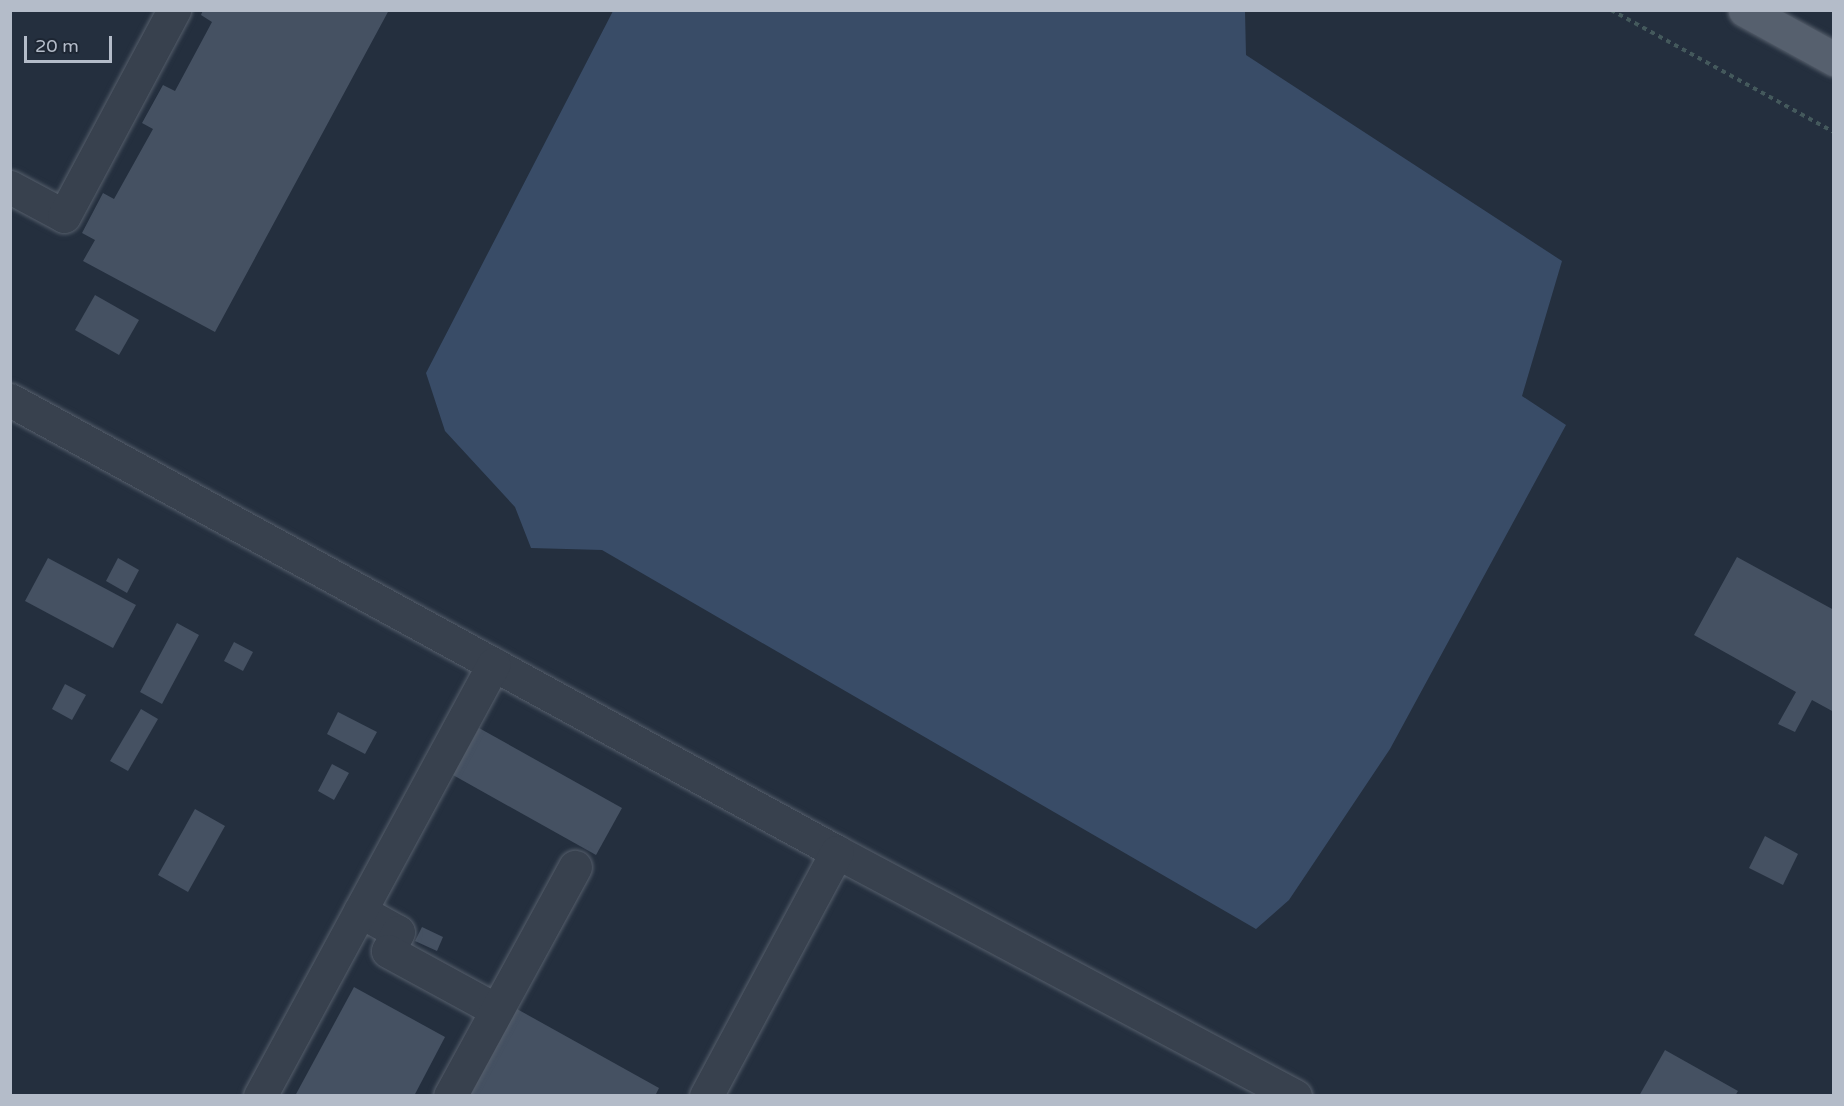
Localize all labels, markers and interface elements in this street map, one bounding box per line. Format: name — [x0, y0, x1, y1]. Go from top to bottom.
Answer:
scale bar — [27, 24, 116, 62]
text: 20 m — [35, 35, 79, 57]

